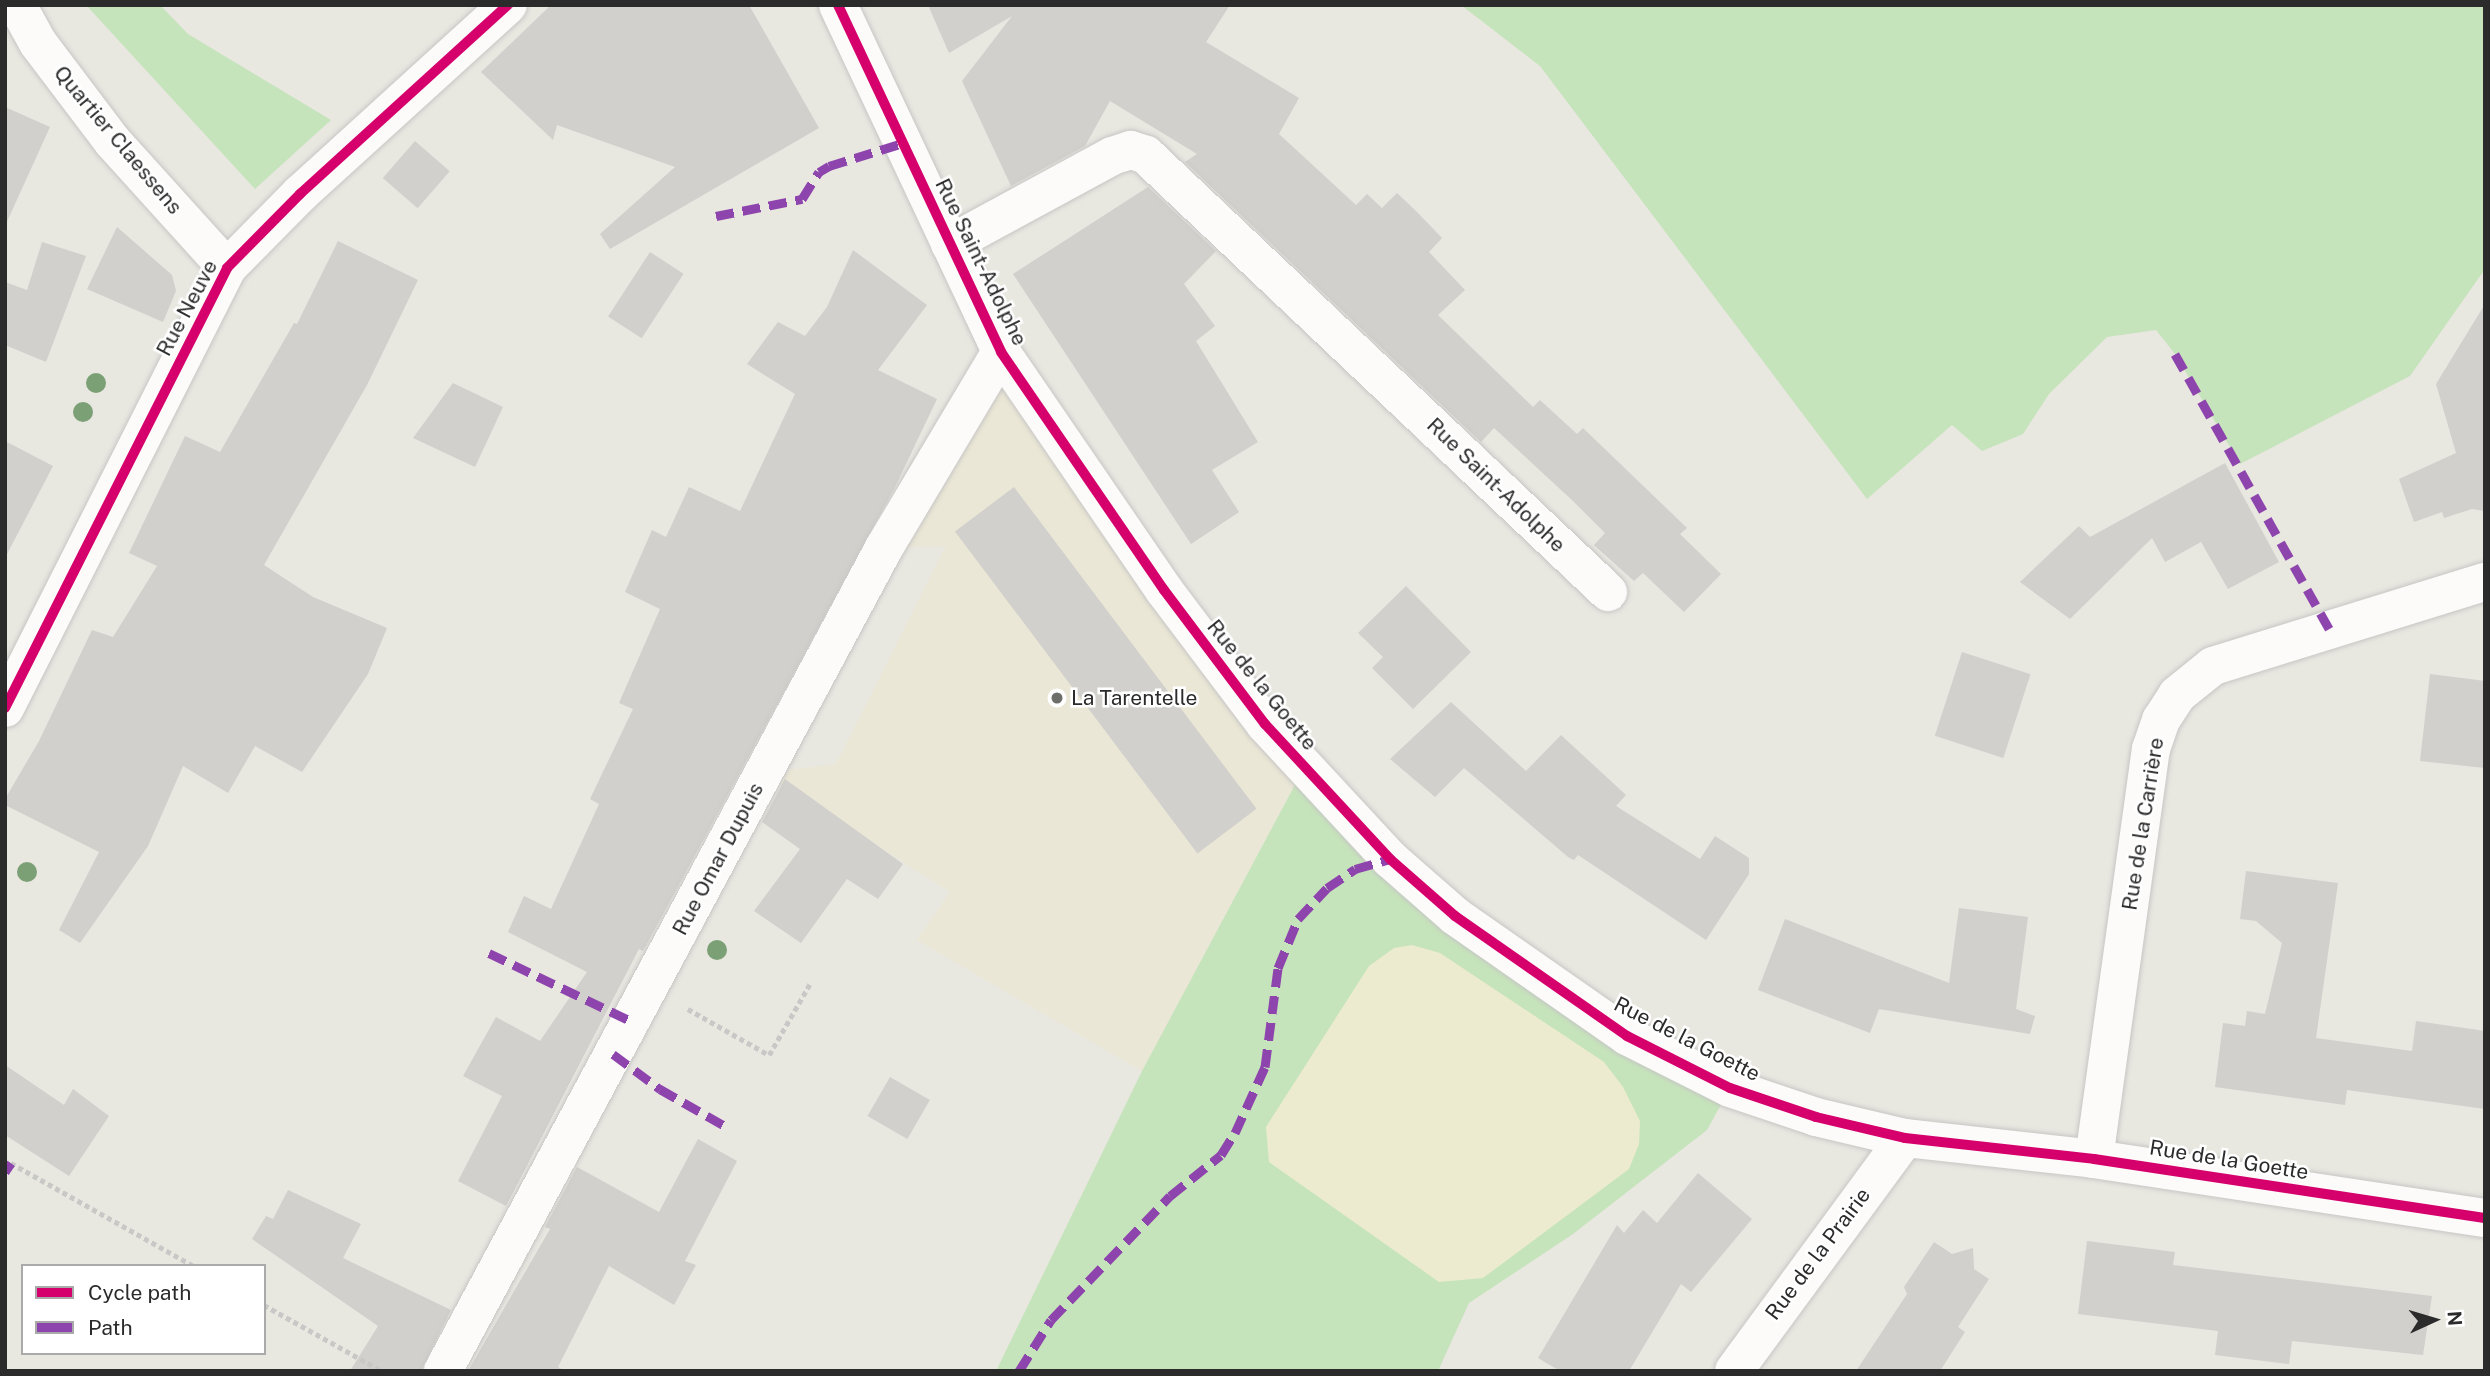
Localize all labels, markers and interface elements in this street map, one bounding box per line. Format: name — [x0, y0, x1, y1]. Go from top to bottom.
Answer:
street label: Quartier Claessens — [49, 61, 187, 219]
street label: Rue Saint-Adolphe — [930, 174, 1032, 350]
street label: Rue Neuve — [151, 256, 223, 360]
street label: Rue Saint-Adolphe — [1422, 412, 1570, 558]
street label: Rue de la Goette — [1201, 614, 1323, 756]
place label: La Tarentelle — [1071, 685, 1197, 711]
marker: La Tarentelle — [1049, 690, 1065, 706]
street label: Rue de la Carrière — [2117, 736, 2169, 912]
street label: Rue Omar Dupuis — [667, 778, 769, 940]
street label: Rue de la Goette — [1609, 991, 1765, 1087]
street label: Rue de la Goette — [2147, 1135, 2311, 1185]
street label: Rue de la Prairie — [1760, 1183, 1876, 1325]
legend — [21, 1264, 266, 1355]
text: Cycle path — [88, 1280, 191, 1305]
north arrow — [2399, 1285, 2469, 1355]
text: N — [2443, 1310, 2466, 1327]
text: Path — [88, 1315, 133, 1340]

